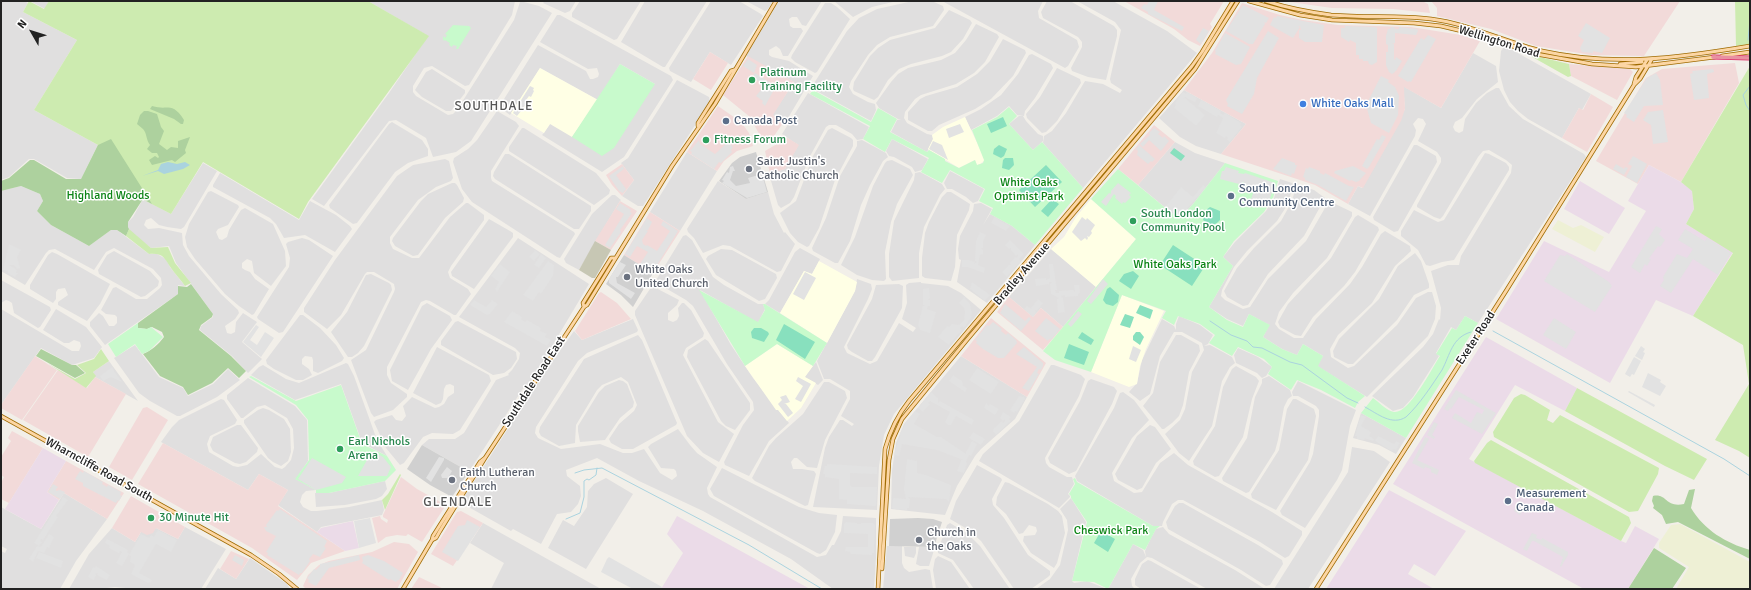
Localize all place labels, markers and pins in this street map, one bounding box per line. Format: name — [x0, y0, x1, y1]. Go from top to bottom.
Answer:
place label: Platinum Training Facility — [760, 66, 842, 94]
marker: Platinum Training Facility — [747, 75, 757, 85]
place label: White Oaks Mall — [1311, 97, 1394, 111]
marker: White Oaks Mall — [1298, 99, 1308, 109]
place label: Canada Post — [734, 114, 797, 128]
marker: Canada Post — [721, 116, 731, 126]
place label: Fitness Forum — [714, 133, 786, 147]
marker: Fitness Forum — [701, 135, 711, 145]
place label: Saint Justin's Catholic Church — [757, 155, 839, 183]
marker: Saint Justin's Catholic Church — [744, 164, 754, 174]
place label: South London Community Centre — [1239, 182, 1334, 210]
marker: South London Community Centre — [1226, 191, 1236, 201]
place label: South London Community Pool — [1141, 207, 1225, 235]
marker: South London Community Pool — [1128, 216, 1138, 226]
place label: White Oaks United Church — [635, 263, 709, 291]
marker: White Oaks United Church — [622, 272, 632, 282]
place label: Earl Nichols Arena — [348, 435, 410, 463]
marker: Earl Nichols Arena — [335, 444, 345, 454]
place label: Faith Lutheran Church — [460, 466, 535, 494]
marker: Faith Lutheran Church — [447, 475, 457, 485]
place label: Measurement Canada — [1516, 487, 1586, 515]
marker: Measurement Canada — [1503, 496, 1513, 506]
place label: 30 Minute Hit — [159, 511, 229, 525]
marker: 30 Minute Hit — [146, 513, 156, 523]
place label: Church in the Oaks — [927, 526, 976, 554]
marker: Church in the Oaks — [914, 535, 924, 545]

